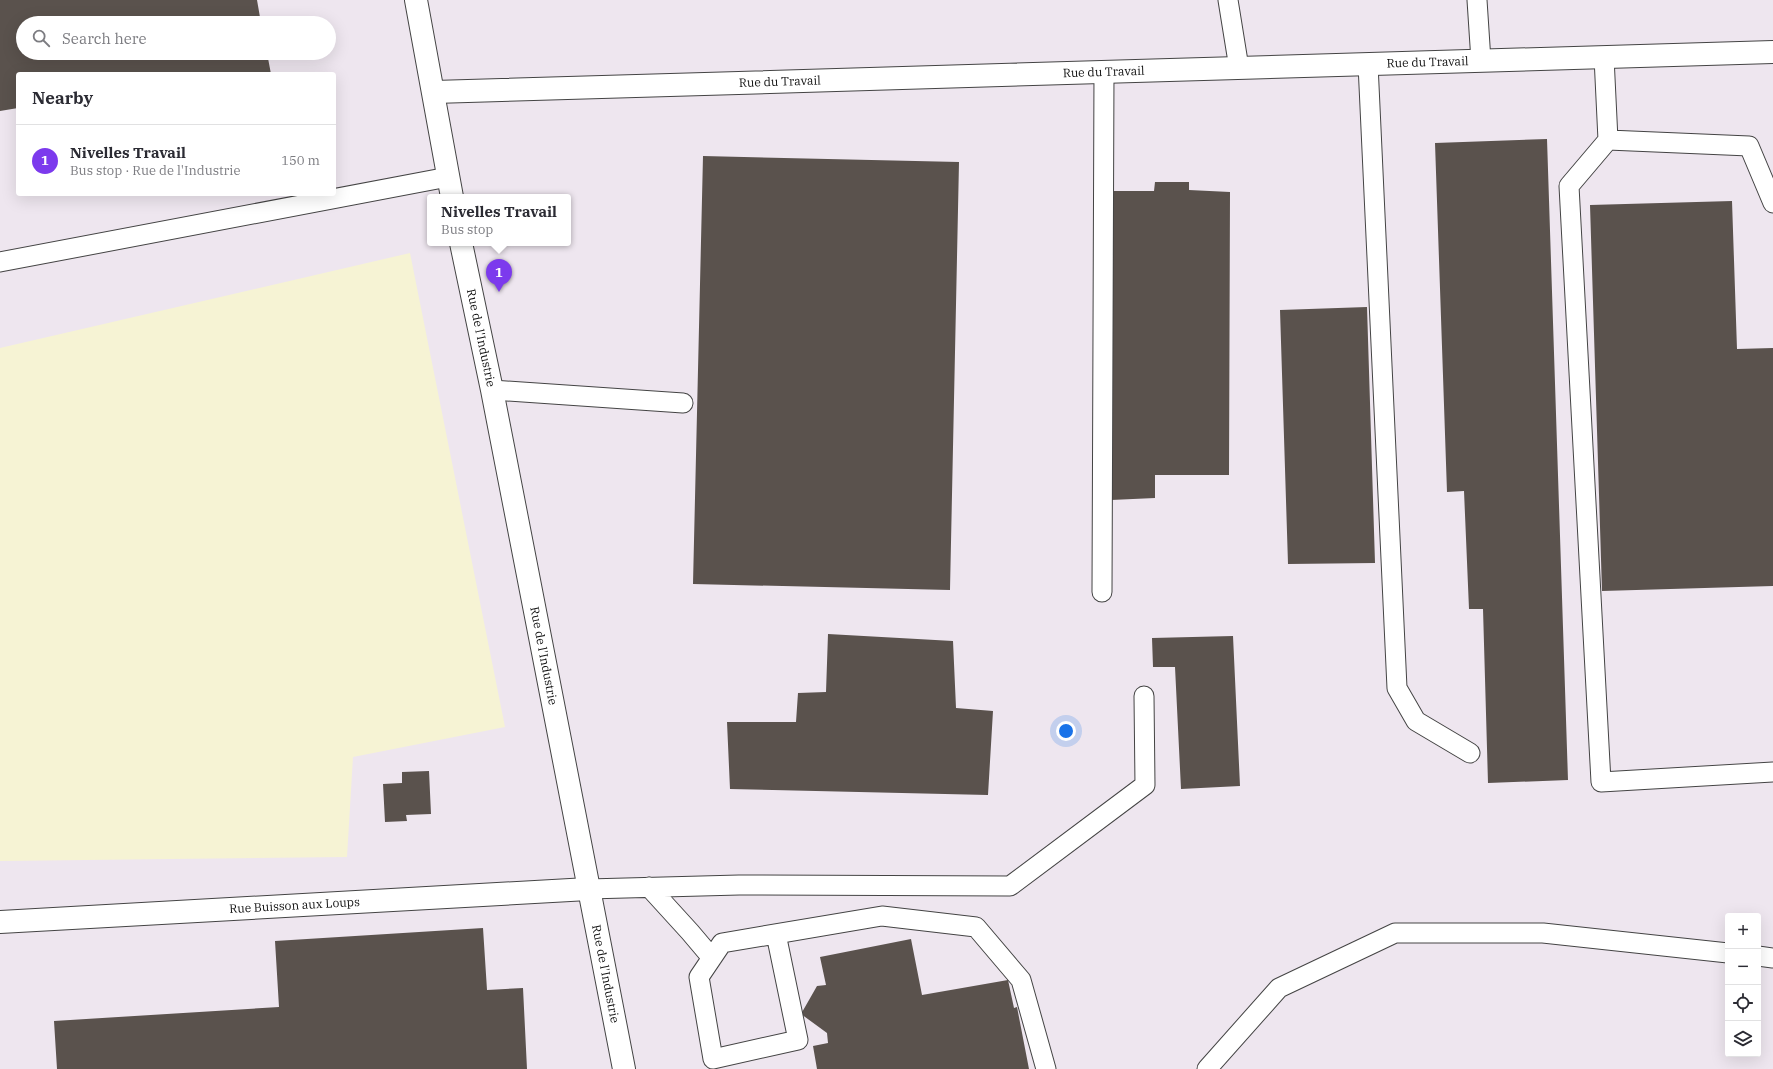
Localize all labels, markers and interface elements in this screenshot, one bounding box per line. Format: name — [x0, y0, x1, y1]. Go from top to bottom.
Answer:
search box — [16, 16, 336, 60]
icon: search — [30, 27, 52, 49]
text: Search here — [62, 29, 147, 48]
street label: Rue du Travail — [1386, 53, 1469, 71]
street label: Rue du Travail — [1063, 63, 1145, 80]
street label: Rue du Travail — [739, 72, 821, 90]
text: Nearby — [32, 87, 93, 109]
text: Nivelles Travail — [70, 143, 186, 162]
text: 1 — [41, 152, 49, 169]
text: 150 m — [281, 152, 320, 169]
text: Bus stop · Rue de l'Industrie — [70, 162, 240, 179]
popup — [427, 194, 571, 246]
text: Nivelles Travail — [441, 202, 557, 221]
text: Bus stop — [441, 221, 493, 238]
pin: 1 — [486, 259, 512, 292]
street label: Rue de l'Industrie — [464, 287, 499, 388]
street label: Rue de l'Industrie — [527, 605, 561, 706]
your location — [1056, 721, 1076, 741]
street label: Rue Buisson aux Loups — [229, 894, 360, 916]
map controls — [1725, 913, 1761, 1057]
button: + — [1725, 913, 1761, 949]
street label: Rue de l'Industrie — [589, 923, 623, 1024]
button: − — [1725, 949, 1761, 985]
button: locate — [1725, 985, 1761, 1021]
button: layers — [1725, 1021, 1761, 1057]

